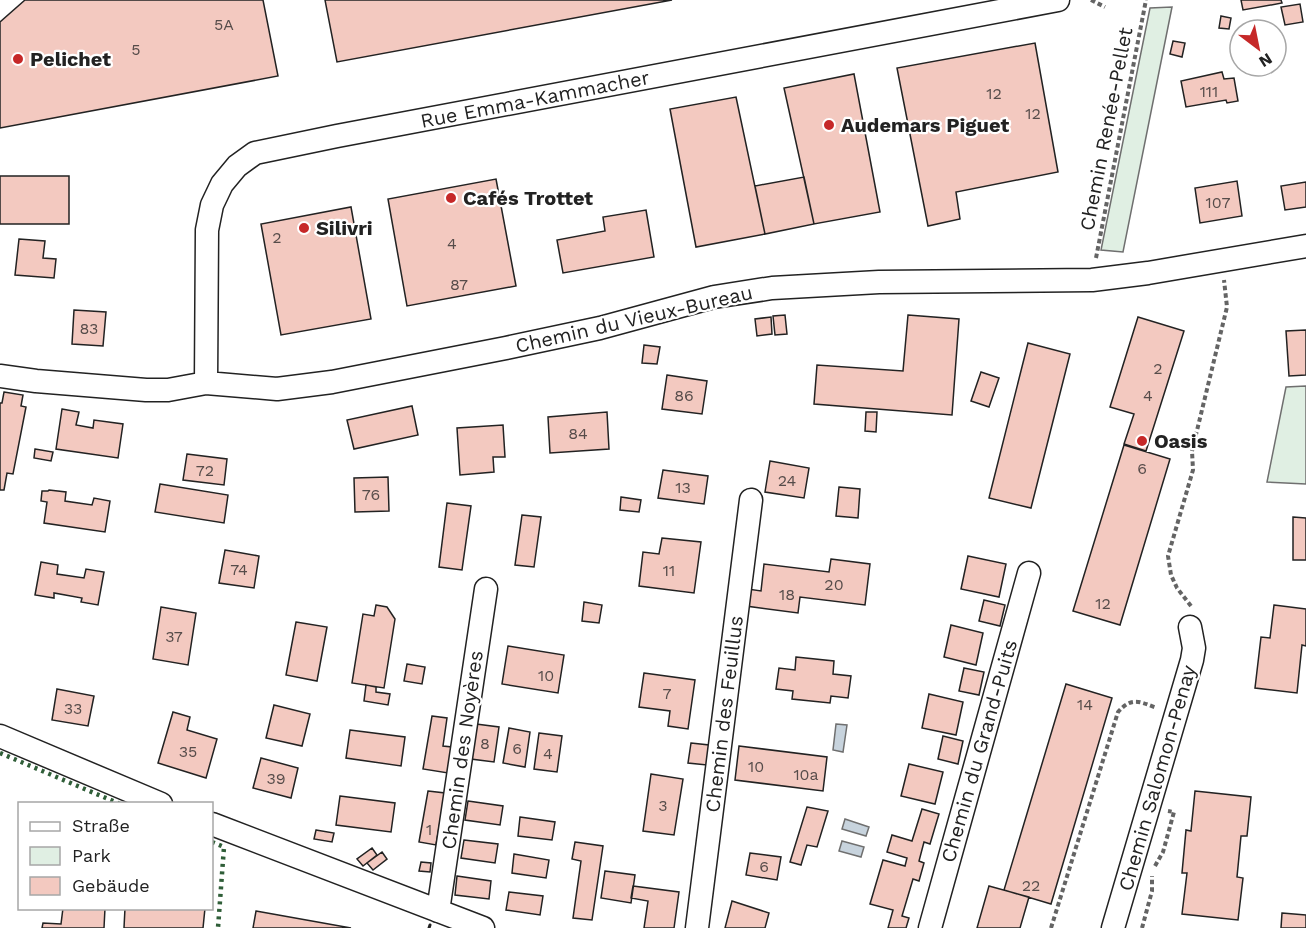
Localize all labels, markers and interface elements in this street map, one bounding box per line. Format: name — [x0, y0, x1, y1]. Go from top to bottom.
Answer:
house number: 5A — [214, 15, 234, 34]
north arrow — [1228, 18, 1288, 78]
street label: Chemin Renée-Pellet — [1074, 25, 1138, 233]
house number: 5 — [131, 40, 141, 59]
place label: Pelichet — [30, 47, 111, 71]
text: N — [1256, 49, 1276, 71]
marker: Pelichet — [11, 52, 25, 66]
street label: Rue Emma-Kammacher — [418, 65, 652, 133]
house number: 111 — [1200, 82, 1218, 101]
house number: 12 — [986, 84, 1002, 103]
house number: 12 — [1025, 104, 1041, 123]
place label: Audemars Piguet — [841, 113, 1009, 137]
marker: Audemars Piguet — [822, 118, 836, 132]
place label: Cafés Trottet — [463, 186, 593, 210]
marker: Cafés Trottet — [444, 191, 458, 205]
house number: 107 — [1206, 193, 1230, 212]
place label: Silivri — [316, 216, 373, 240]
marker: Silivri — [297, 221, 311, 235]
house number: 2 — [272, 228, 282, 247]
house number: 4 — [447, 234, 457, 253]
house number: 87 — [450, 275, 468, 294]
street label: Chemin du Vieux-Bureau — [513, 280, 755, 358]
house number: 83 — [80, 319, 98, 338]
house number: 2 — [1153, 359, 1163, 378]
house number: 86 — [674, 386, 694, 405]
house number: 4 — [1143, 386, 1153, 405]
house number: 84 — [568, 424, 588, 443]
place label: Oasis — [1154, 429, 1208, 453]
marker: Oasis — [1135, 434, 1149, 448]
house number: 6 — [1137, 459, 1147, 478]
house number: 72 — [196, 461, 214, 480]
house number: 24 — [778, 471, 797, 490]
house number: 13 — [675, 478, 691, 497]
house number: 76 — [362, 485, 380, 504]
house number: 74 — [230, 560, 248, 579]
house number: 11 — [663, 561, 675, 580]
house number: 20 — [824, 575, 844, 594]
house number: 18 — [779, 585, 795, 604]
house number: 12 — [1095, 594, 1111, 613]
street label: Chemin des Feuillus — [700, 614, 748, 814]
house number: 37 — [165, 627, 183, 646]
street label: Chemin du Grand-Puits — [936, 637, 1022, 865]
street label: Chemin des Noyères — [436, 649, 488, 851]
street label: Chemin Salomon-Penay — [1113, 662, 1201, 894]
house number: 10 — [538, 666, 554, 685]
house number: 7 — [663, 684, 672, 703]
house number: 14 — [1077, 695, 1093, 714]
house number: 33 — [64, 699, 82, 718]
house number: 8 — [480, 734, 490, 753]
house number: 6 — [512, 739, 522, 758]
house number: 35 — [179, 742, 197, 761]
house number: 4 — [543, 744, 553, 763]
house number: 10 — [748, 757, 764, 776]
house number: 10a — [793, 765, 819, 784]
house number: 39 — [266, 769, 286, 788]
house number: 3 — [658, 796, 668, 815]
legend — [18, 802, 213, 910]
text: Straße — [72, 815, 130, 836]
house number: 1 — [426, 820, 432, 839]
text: Park — [72, 845, 111, 866]
house number: 6 — [759, 857, 769, 876]
text: Gebäude — [72, 875, 150, 896]
house number: 22 — [1022, 876, 1040, 895]

